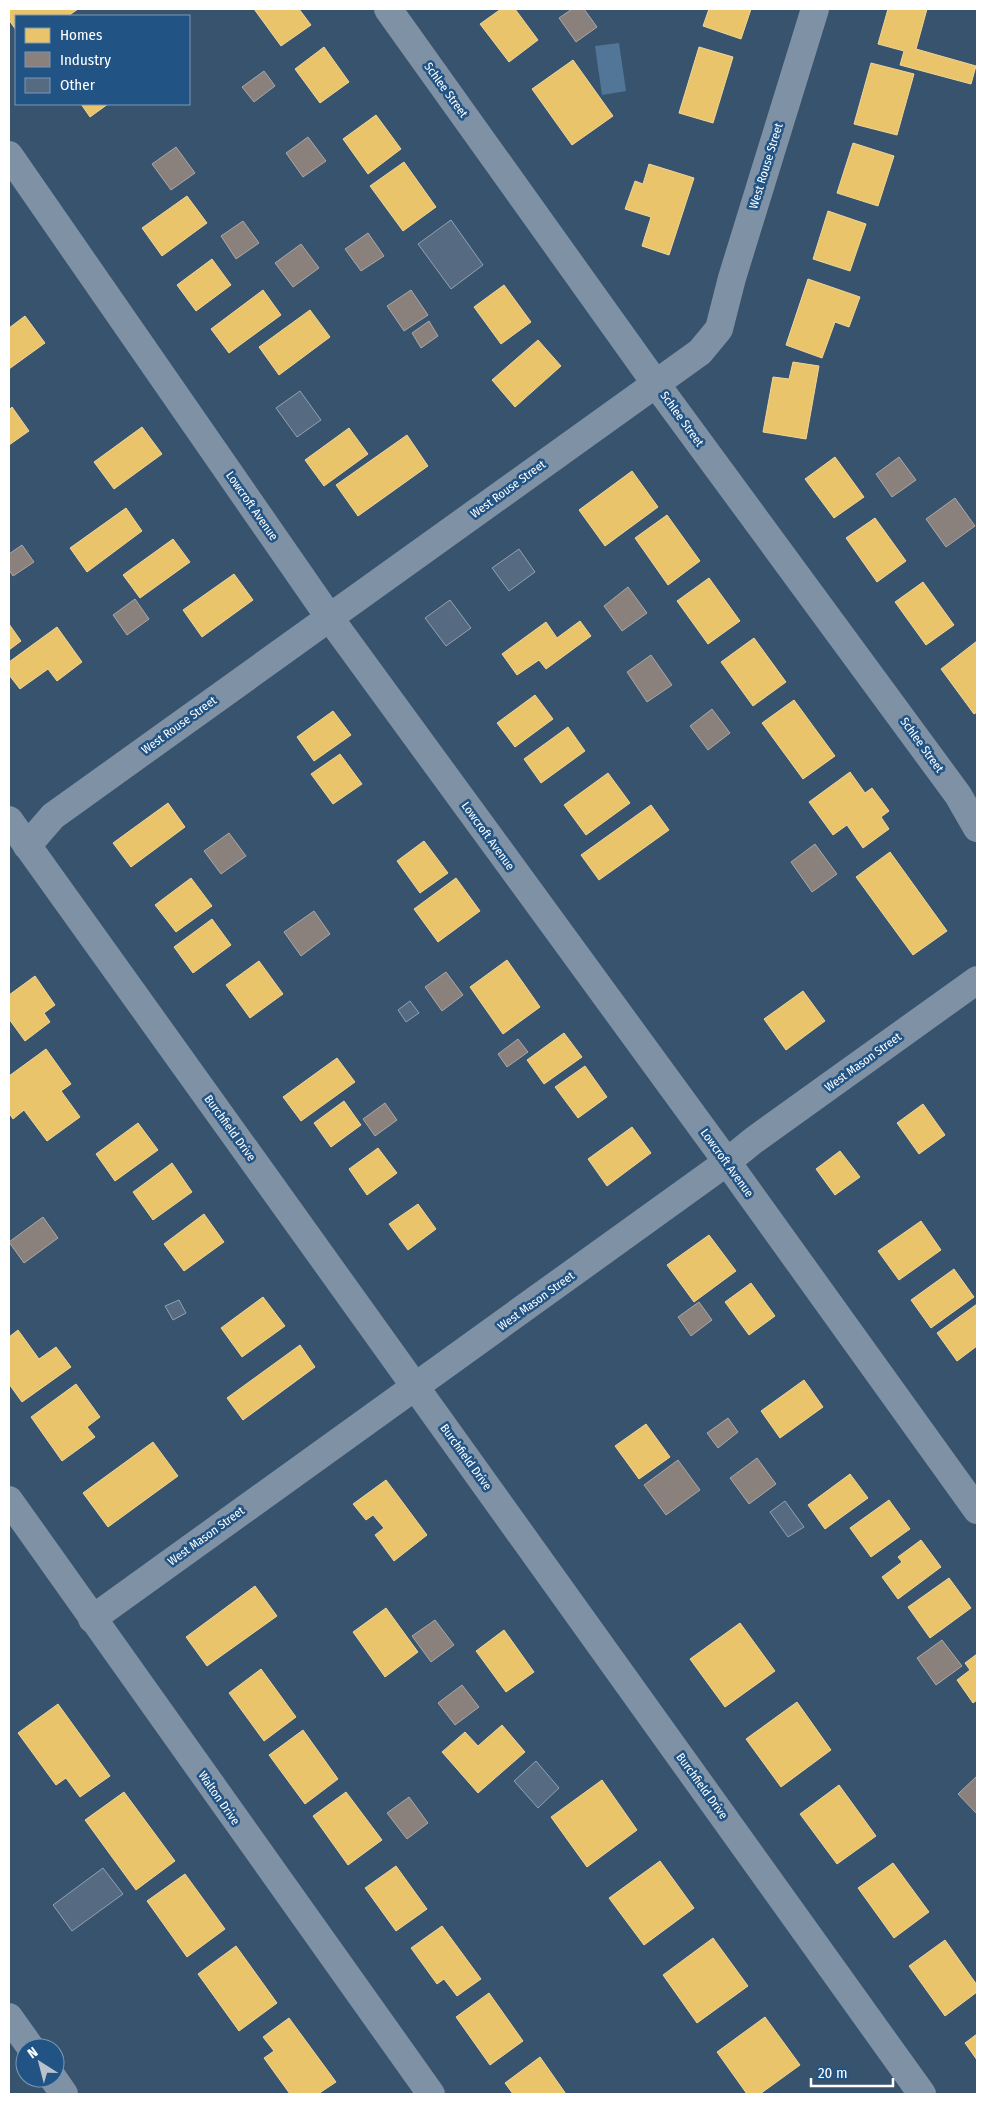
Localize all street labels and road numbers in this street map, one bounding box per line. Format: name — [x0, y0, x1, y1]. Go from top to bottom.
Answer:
street label: Schlee Street — [421, 60, 471, 120]
street label: West Rouse Street — [746, 121, 786, 211]
street label: Schlee Street — [657, 389, 707, 449]
street label: West Rouse Street — [468, 457, 548, 521]
street label: Lowcroft Avenue — [223, 469, 281, 543]
street label: West Rouse Street — [139, 693, 219, 757]
street label: Schlee Street — [897, 715, 947, 775]
street label: Lowcroft Avenue — [459, 799, 518, 873]
street label: West Mason Street — [822, 1030, 904, 1094]
street label: Burchfield Drive — [201, 1092, 259, 1164]
street label: Lowcroft Avenue — [698, 1126, 757, 1200]
street label: West Mason Street — [495, 1269, 577, 1333]
street label: Burchfield Drive — [437, 1421, 495, 1493]
street label: West Mason Street — [165, 1504, 247, 1568]
street label: Burchfield Drive — [673, 1750, 731, 1822]
street label: Walton Drive — [195, 1769, 243, 1828]

